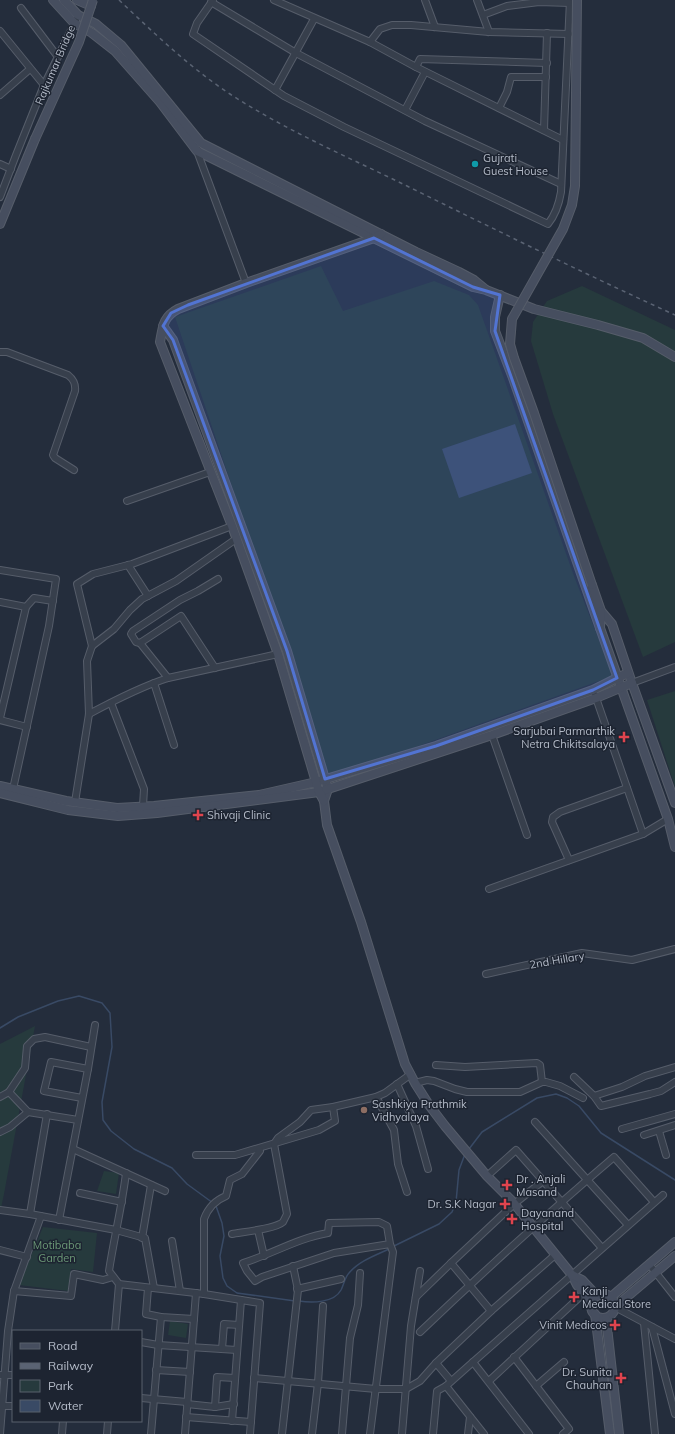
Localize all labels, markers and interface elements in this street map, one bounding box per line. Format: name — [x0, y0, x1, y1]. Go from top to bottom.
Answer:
street label: Rajkumar Bridge — [32, 23, 78, 107]
place label: Gujrati Guest House — [483, 151, 548, 178]
marker: Gujrati Guest House — [470, 159, 480, 169]
place label: Sarjubai Parmarthik Netra Chikitsalaya — [513, 724, 615, 751]
marker: Sarjubai Parmarthik Netra Chikitsalaya — [618, 731, 630, 743]
place label: Shivaji Clinic — [207, 808, 271, 822]
marker: Shivaji Clinic — [192, 809, 204, 821]
street label: 2nd Hillary — [528, 948, 586, 972]
place label: Sashkiya Prathmik Vidhyalaya — [372, 1097, 467, 1124]
marker: Sashkiya Prathmik Vidhyalaya — [359, 1105, 369, 1115]
place label: Dr . Anjali Masand — [516, 1172, 565, 1199]
marker: Dr . Anjali Masand — [501, 1179, 513, 1191]
place label: Dr. S.K Nagar — [428, 1197, 496, 1211]
marker: Dr. S.K Nagar — [499, 1198, 511, 1210]
place label: Dayanand Hospital — [521, 1206, 574, 1233]
marker: Dayanand Hospital — [506, 1213, 518, 1225]
park label: Motibaba Garden — [33, 1238, 81, 1265]
place label: Kanji Medical Store — [582, 1284, 651, 1311]
marker: Kanji Medical Store — [569, 1292, 579, 1302]
place label: Vinit Medicos — [539, 1318, 607, 1332]
marker: Vinit Medicos — [610, 1320, 620, 1330]
legend — [12, 1330, 142, 1422]
text: Road — [48, 1338, 77, 1353]
text: Railway — [48, 1358, 94, 1373]
place label: Dr. Sunita Chauhan — [562, 1365, 612, 1392]
marker: Dr. Sunita Chauhan — [615, 1372, 627, 1384]
text: Park — [48, 1378, 74, 1393]
text: Water — [48, 1398, 84, 1413]

